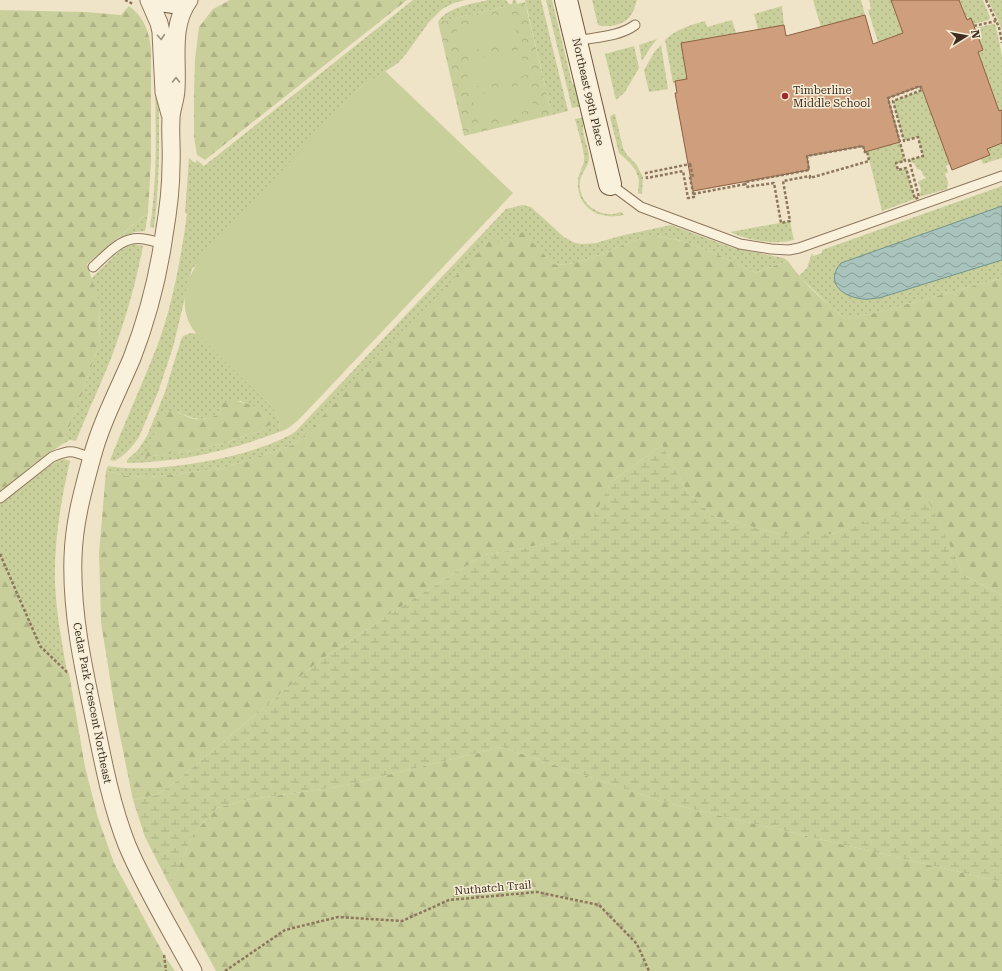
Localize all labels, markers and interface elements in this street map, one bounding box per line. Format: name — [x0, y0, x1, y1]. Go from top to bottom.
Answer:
north arrow — [946, 16, 986, 56]
text: N — [968, 29, 983, 40]
one-way arrow — [156, 34, 165, 40]
street label: Northeast 99th Place — [569, 37, 607, 147]
one-way arrow — [172, 77, 180, 83]
place label: Timberline Middle School — [793, 84, 871, 110]
marker: Timberline Middle School — [780, 91, 790, 101]
street label: Cedar Park Crescent Northeast — [70, 621, 114, 785]
street label: Nuthatch Trail — [454, 878, 533, 898]

